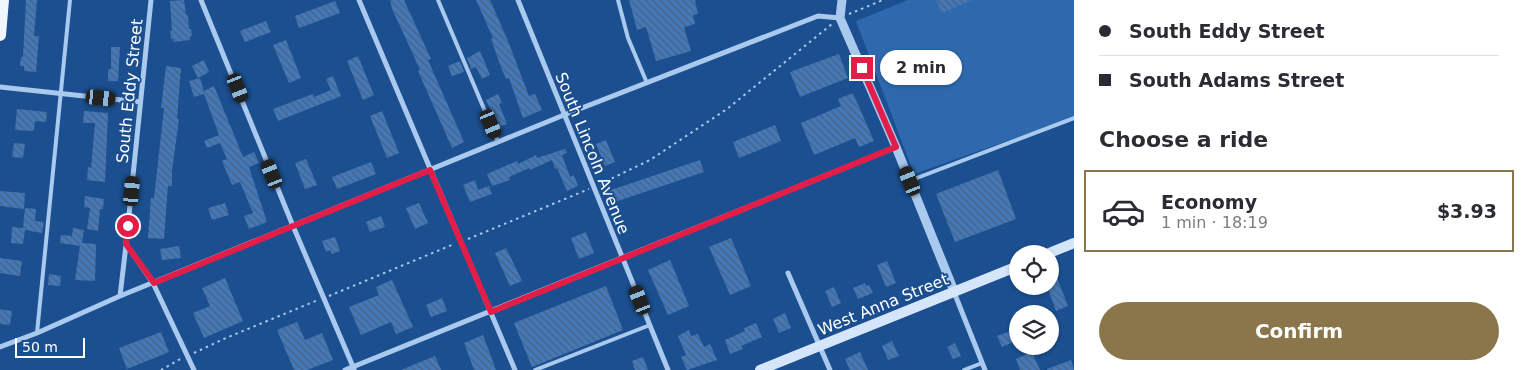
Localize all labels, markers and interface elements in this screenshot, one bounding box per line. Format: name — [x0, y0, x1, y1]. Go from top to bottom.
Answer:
street label: South Eddy Street — [112, 18, 147, 164]
text: South Eddy Street — [1129, 20, 1325, 42]
callout: 2 min — [880, 50, 962, 86]
route end — [851, 57, 873, 79]
text: 2 min — [896, 58, 946, 77]
text: South Adams Street — [1129, 69, 1344, 91]
street label: South Lincoln Avenue — [551, 70, 634, 237]
car — [225, 71, 250, 105]
car — [85, 89, 116, 107]
car — [478, 107, 503, 141]
text: Choose a ride — [1099, 127, 1268, 152]
car — [259, 157, 284, 191]
car — [897, 164, 922, 198]
car — [123, 175, 140, 207]
icon: car — [1101, 189, 1146, 234]
text: Economy — [1161, 191, 1257, 213]
text: $3.93 — [1437, 200, 1497, 222]
text: 1 min · 18:19 — [1161, 213, 1268, 232]
route start — [117, 215, 139, 237]
map controls — [1009, 245, 1059, 355]
button: locate — [1009, 245, 1059, 295]
street label: West Anna Street — [815, 270, 951, 339]
car — [627, 283, 652, 317]
button: Confirm — [1099, 302, 1499, 360]
button: layers — [1009, 305, 1059, 355]
scale bar — [15, 335, 85, 358]
text: 50 m — [22, 339, 58, 355]

